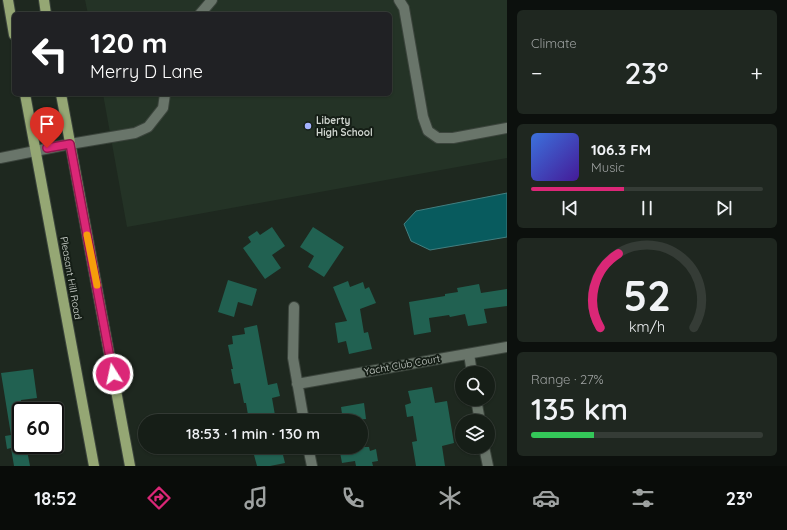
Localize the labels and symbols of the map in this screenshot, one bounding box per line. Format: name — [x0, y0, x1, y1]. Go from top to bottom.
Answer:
pin — [30, 107, 64, 148]
place label: Liberty High School — [316, 114, 373, 139]
marker: Liberty High School — [303, 121, 313, 131]
street label: Pleasant Hill Road — [57, 235, 85, 321]
street label: Yacht Club Court — [363, 352, 442, 378]
position arrow — [92, 353, 134, 395]
speed limit sign: 60 — [12, 402, 64, 454]

